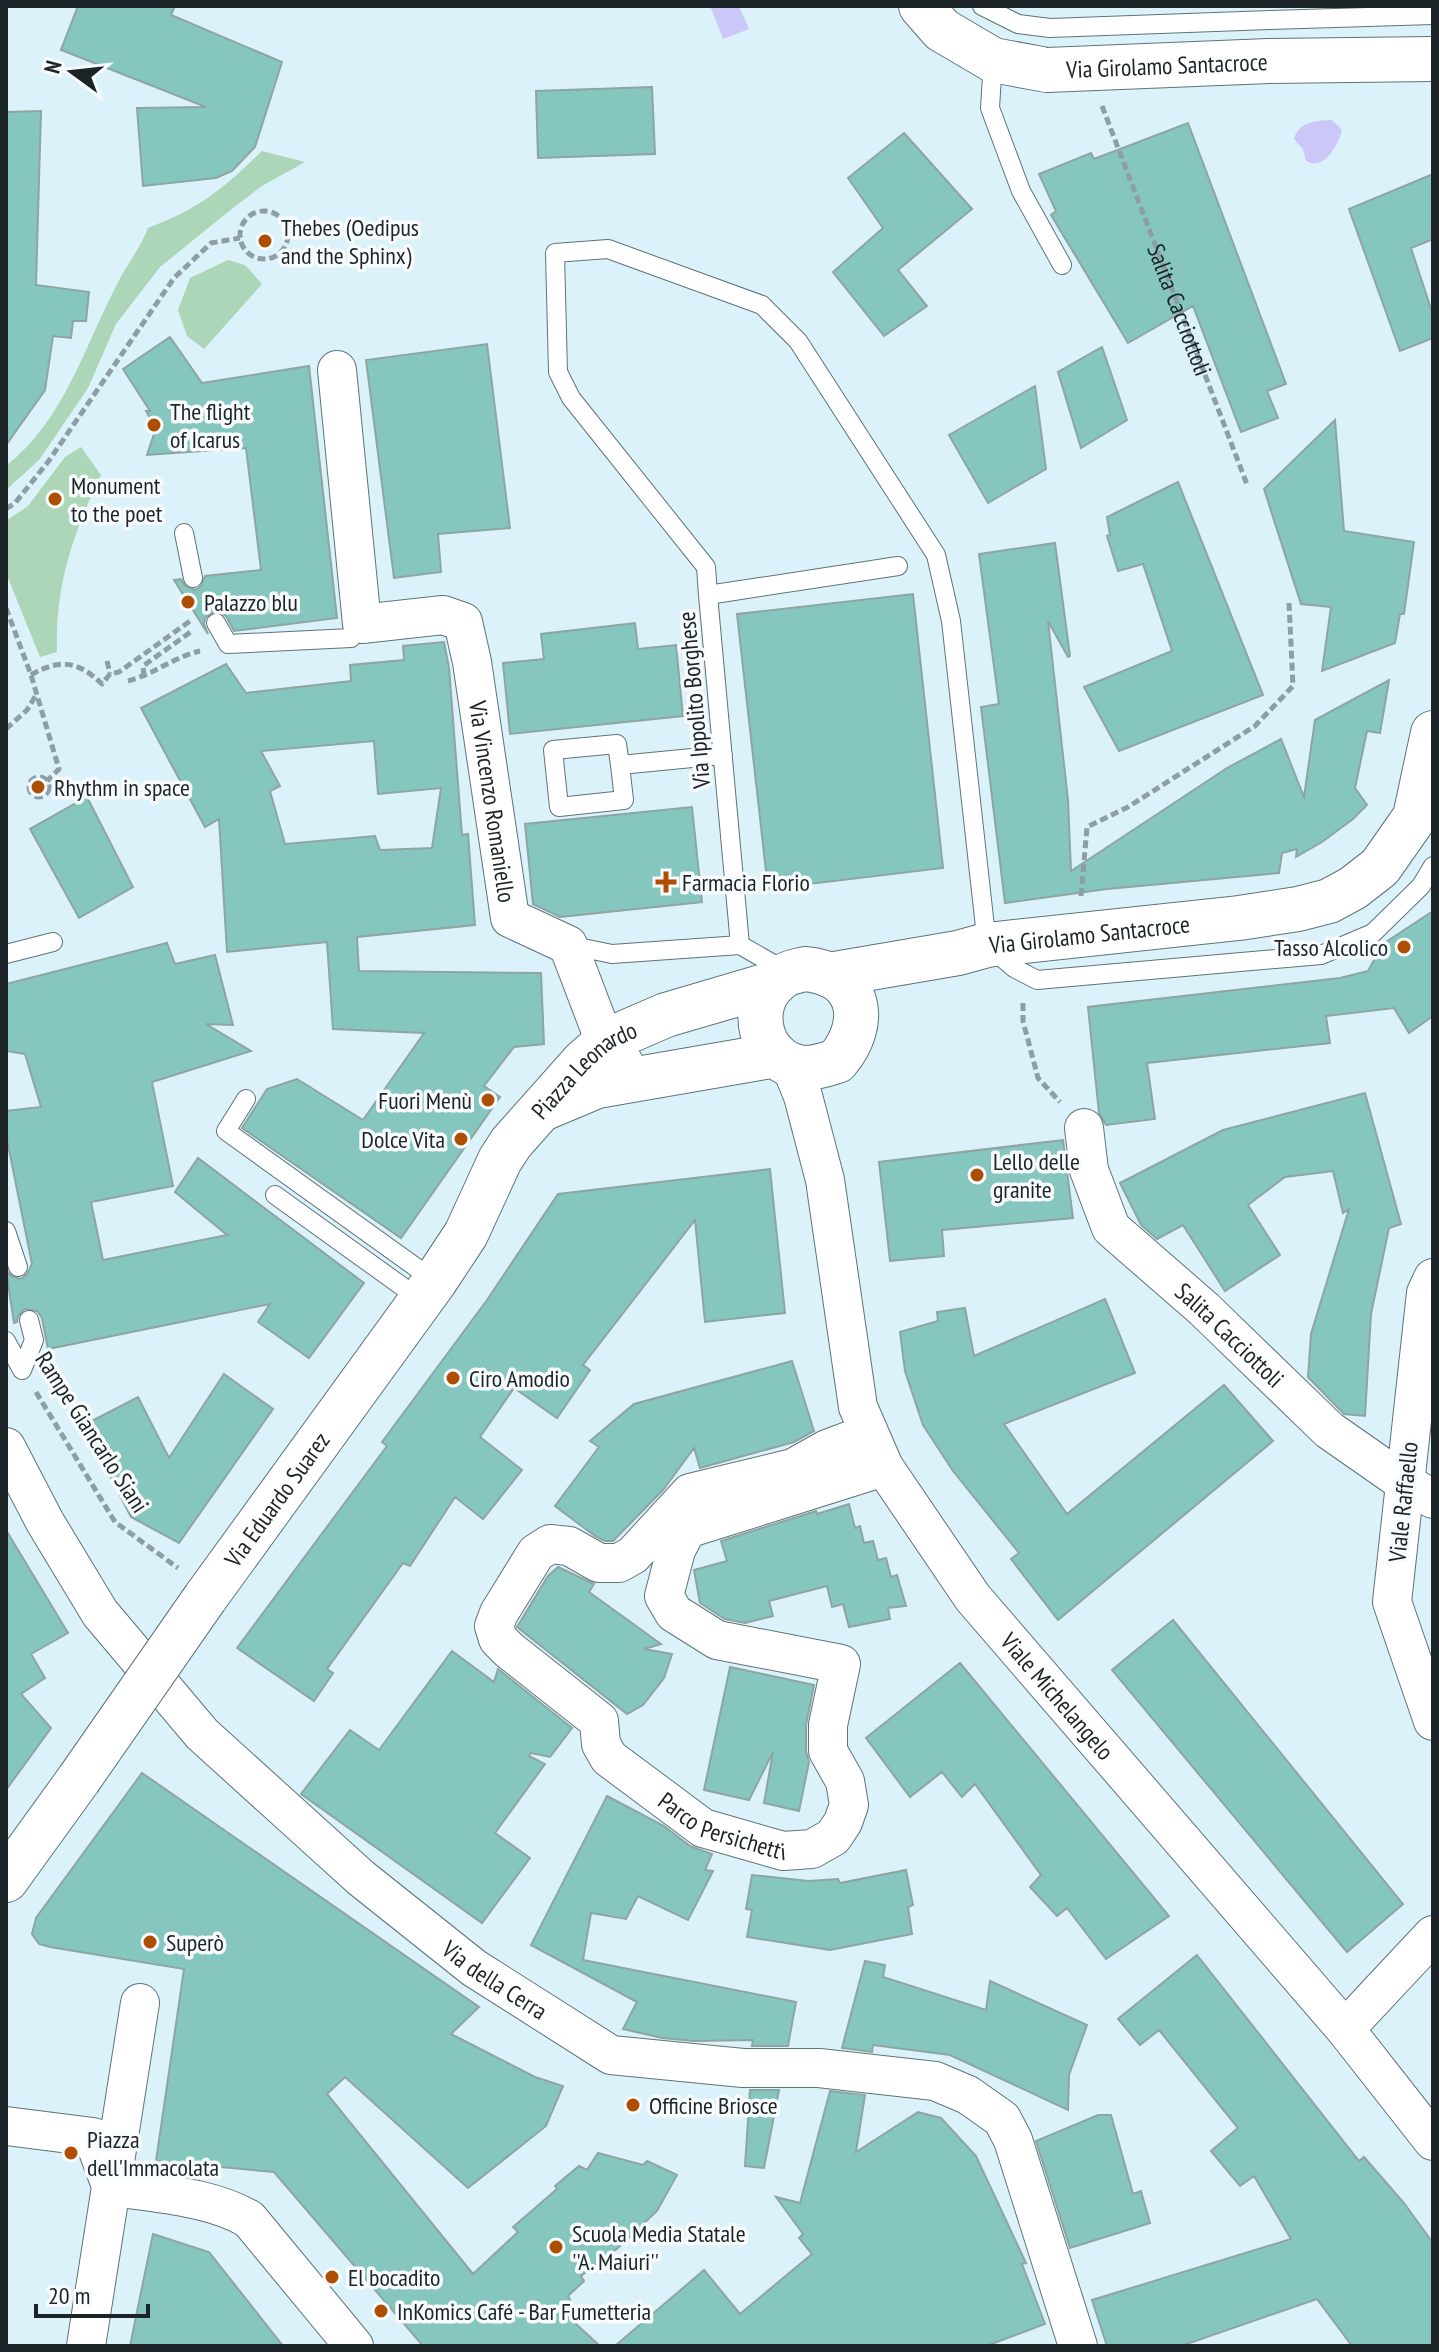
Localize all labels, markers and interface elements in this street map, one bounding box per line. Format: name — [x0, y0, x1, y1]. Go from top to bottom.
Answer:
north arrow — [32, 32, 112, 112]
street label: Via Girolamo Santacroce — [1065, 46, 1268, 85]
text: N — [38, 57, 68, 76]
place label: Thebes (Oedipus and the Sphinx) — [281, 212, 419, 271]
marker: Thebes (Oedipus and the Sphinx) — [256, 232, 274, 250]
street label: Salita Cacciottoli — [1141, 239, 1219, 380]
place label: The flight of Icarus — [170, 396, 251, 455]
marker: The flight of Icarus — [145, 416, 163, 434]
place label: Monument to the poet — [71, 470, 163, 529]
marker: Monument to the poet — [46, 490, 64, 508]
place label: Palazzo blu — [204, 587, 298, 618]
marker: Palazzo blu — [179, 593, 197, 611]
street label: Via Ippolito Borghese — [671, 610, 717, 791]
street label: Via Vincenzo Romaniello — [462, 698, 523, 904]
place label: Rhythm in space — [54, 772, 190, 803]
marker: Rhythm in space — [29, 778, 47, 796]
place label: Farmacia Florio — [682, 867, 810, 898]
marker: Farmacia Florio — [657, 873, 675, 891]
street label: Via Girolamo Santacroce — [987, 908, 1191, 960]
place label: Tasso Alcolico — [1274, 932, 1388, 963]
marker: Tasso Alcolico — [1395, 938, 1413, 956]
street label: Piazza Leonardo — [524, 1014, 641, 1125]
place label: Fuori Menù — [378, 1085, 472, 1116]
marker: Fuori Menù — [479, 1091, 497, 1109]
place label: Dolce Vita — [361, 1124, 445, 1155]
marker: Dolce Vita — [452, 1130, 470, 1148]
place label: Lello delle granite — [993, 1146, 1080, 1205]
marker: Lello delle granite — [968, 1166, 986, 1184]
street label: Salita Cacciottoli — [1169, 1276, 1291, 1394]
street label: Rampe Giancarlo Siani — [28, 1346, 156, 1518]
place label: Ciro Amodio — [469, 1363, 570, 1394]
marker: Ciro Amodio — [444, 1369, 462, 1387]
street label: Via Eduardo Suarez — [217, 1426, 336, 1574]
street label: Viale Raffaello — [1381, 1440, 1425, 1565]
street label: Viale Michelangelo — [994, 1625, 1121, 1766]
street label: Parco Persichetti — [652, 1785, 787, 1867]
place label: Superò — [166, 1927, 224, 1958]
marker: Superò — [141, 1933, 159, 1951]
street label: Via della Cerra — [435, 1933, 553, 2026]
place label: Officine Briosce — [649, 2090, 778, 2121]
marker: Officine Briosce — [624, 2096, 642, 2114]
place label: Piazza dell'Immacolata — [87, 2124, 219, 2183]
marker: Piazza dell'Immacolata — [62, 2144, 80, 2162]
place label: Scuola Media Statale ''A. Maiuri'' — [572, 2218, 746, 2277]
marker: Scuola Media Statale ''A. Maiuri'' — [547, 2238, 565, 2256]
place label: El bocadito — [348, 2262, 440, 2293]
scale bar — [36, 2268, 148, 2318]
marker: El bocadito — [323, 2268, 341, 2286]
text: 20 m — [48, 2280, 90, 2311]
place label: InKomics Café - Bar Fumetteria — [397, 2296, 651, 2327]
marker: InKomics Café - Bar Fumetteria — [372, 2302, 390, 2320]

